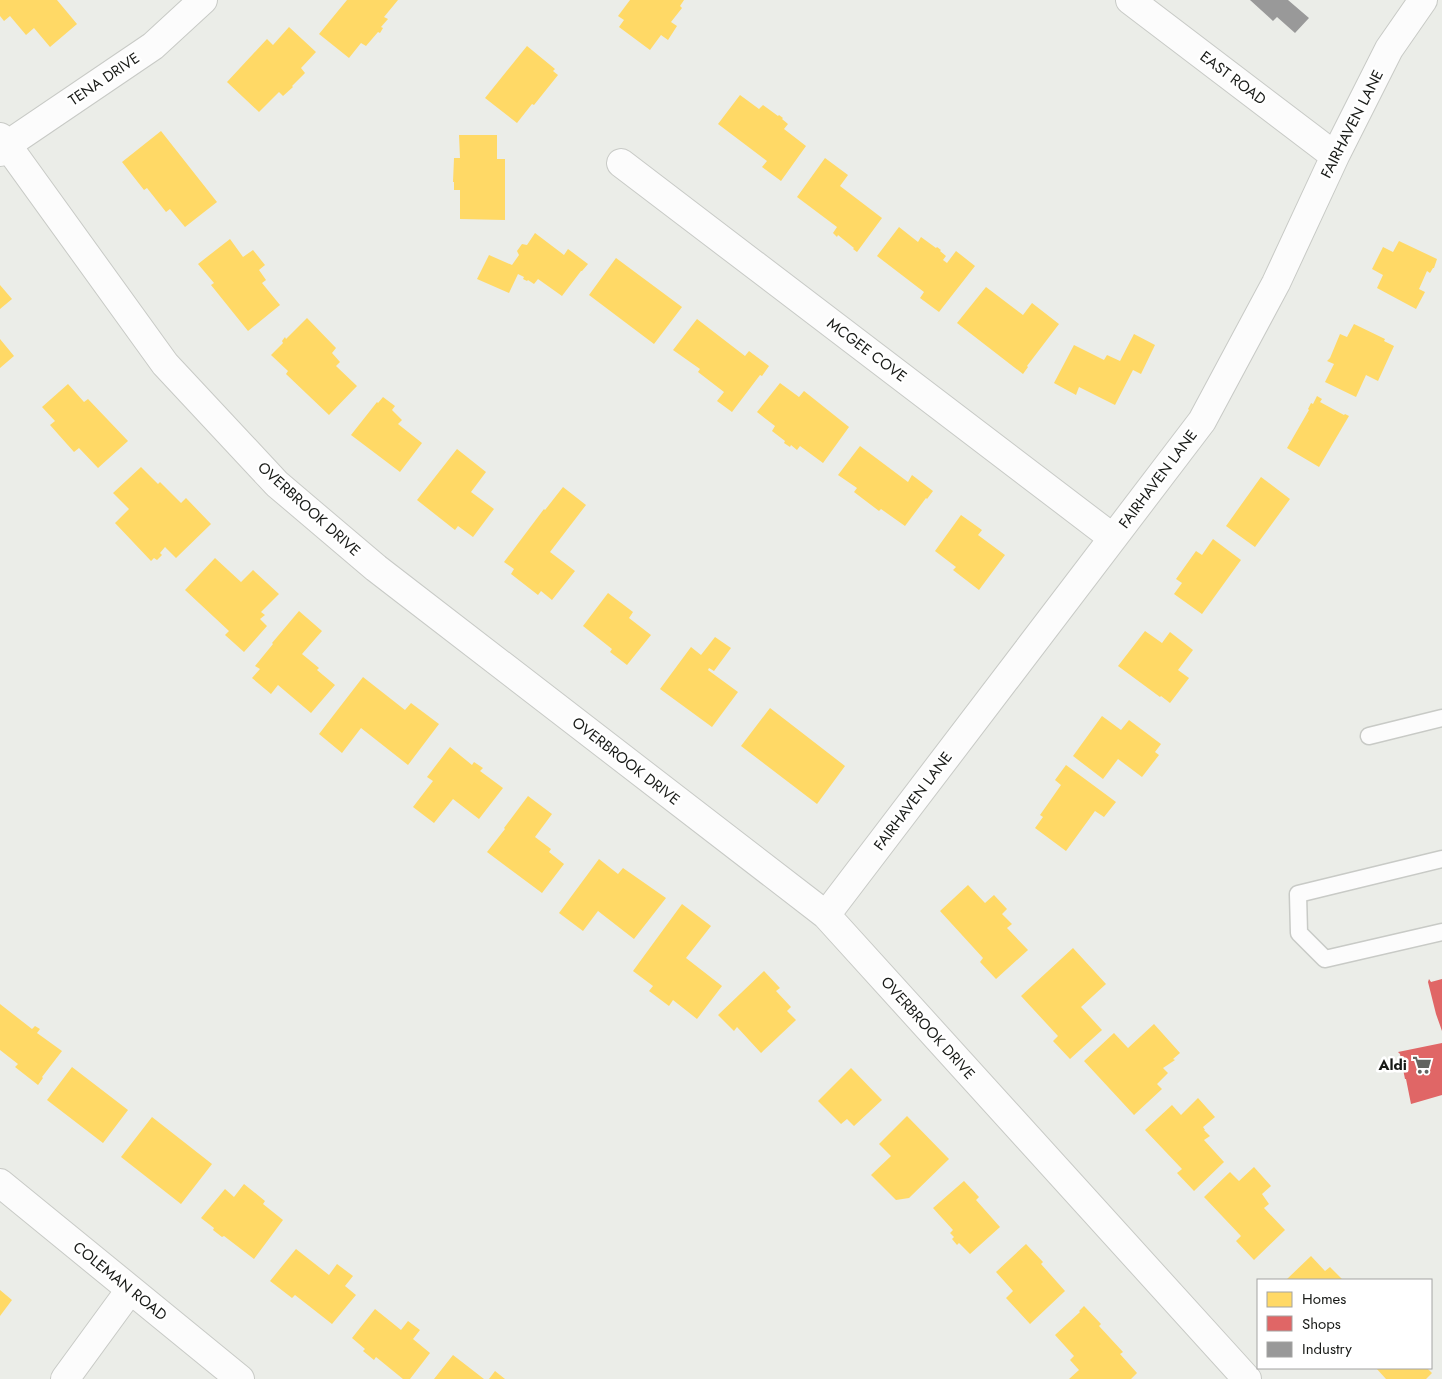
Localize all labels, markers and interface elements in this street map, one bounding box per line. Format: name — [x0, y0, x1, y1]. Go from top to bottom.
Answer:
street label: EAST ROAD — [1195, 46, 1271, 110]
street label: TENA DRIVE — [64, 47, 144, 111]
street label: FAIRHAVEN LANE — [1315, 66, 1389, 182]
street label: MCGEE COVE — [822, 313, 912, 387]
street label: FAIRHAVEN LANE — [1113, 425, 1203, 533]
street label: OVERBROOK DRIVE — [253, 457, 365, 561]
street label: OVERBROOK DRIVE — [567, 712, 685, 810]
street label: FAIRHAVEN LANE — [868, 747, 958, 855]
street label: OVERBROOK DRIVE — [876, 972, 980, 1084]
place label: Aldi — [1378, 1054, 1407, 1076]
supermarket icon: Aldi — [1411, 1054, 1433, 1076]
street label: COLEMAN ROAD — [68, 1236, 172, 1326]
legend — [1257, 1279, 1432, 1369]
text: Homes — [1302, 1288, 1346, 1310]
text: Shops — [1302, 1313, 1341, 1335]
text: Industry — [1302, 1338, 1352, 1360]

